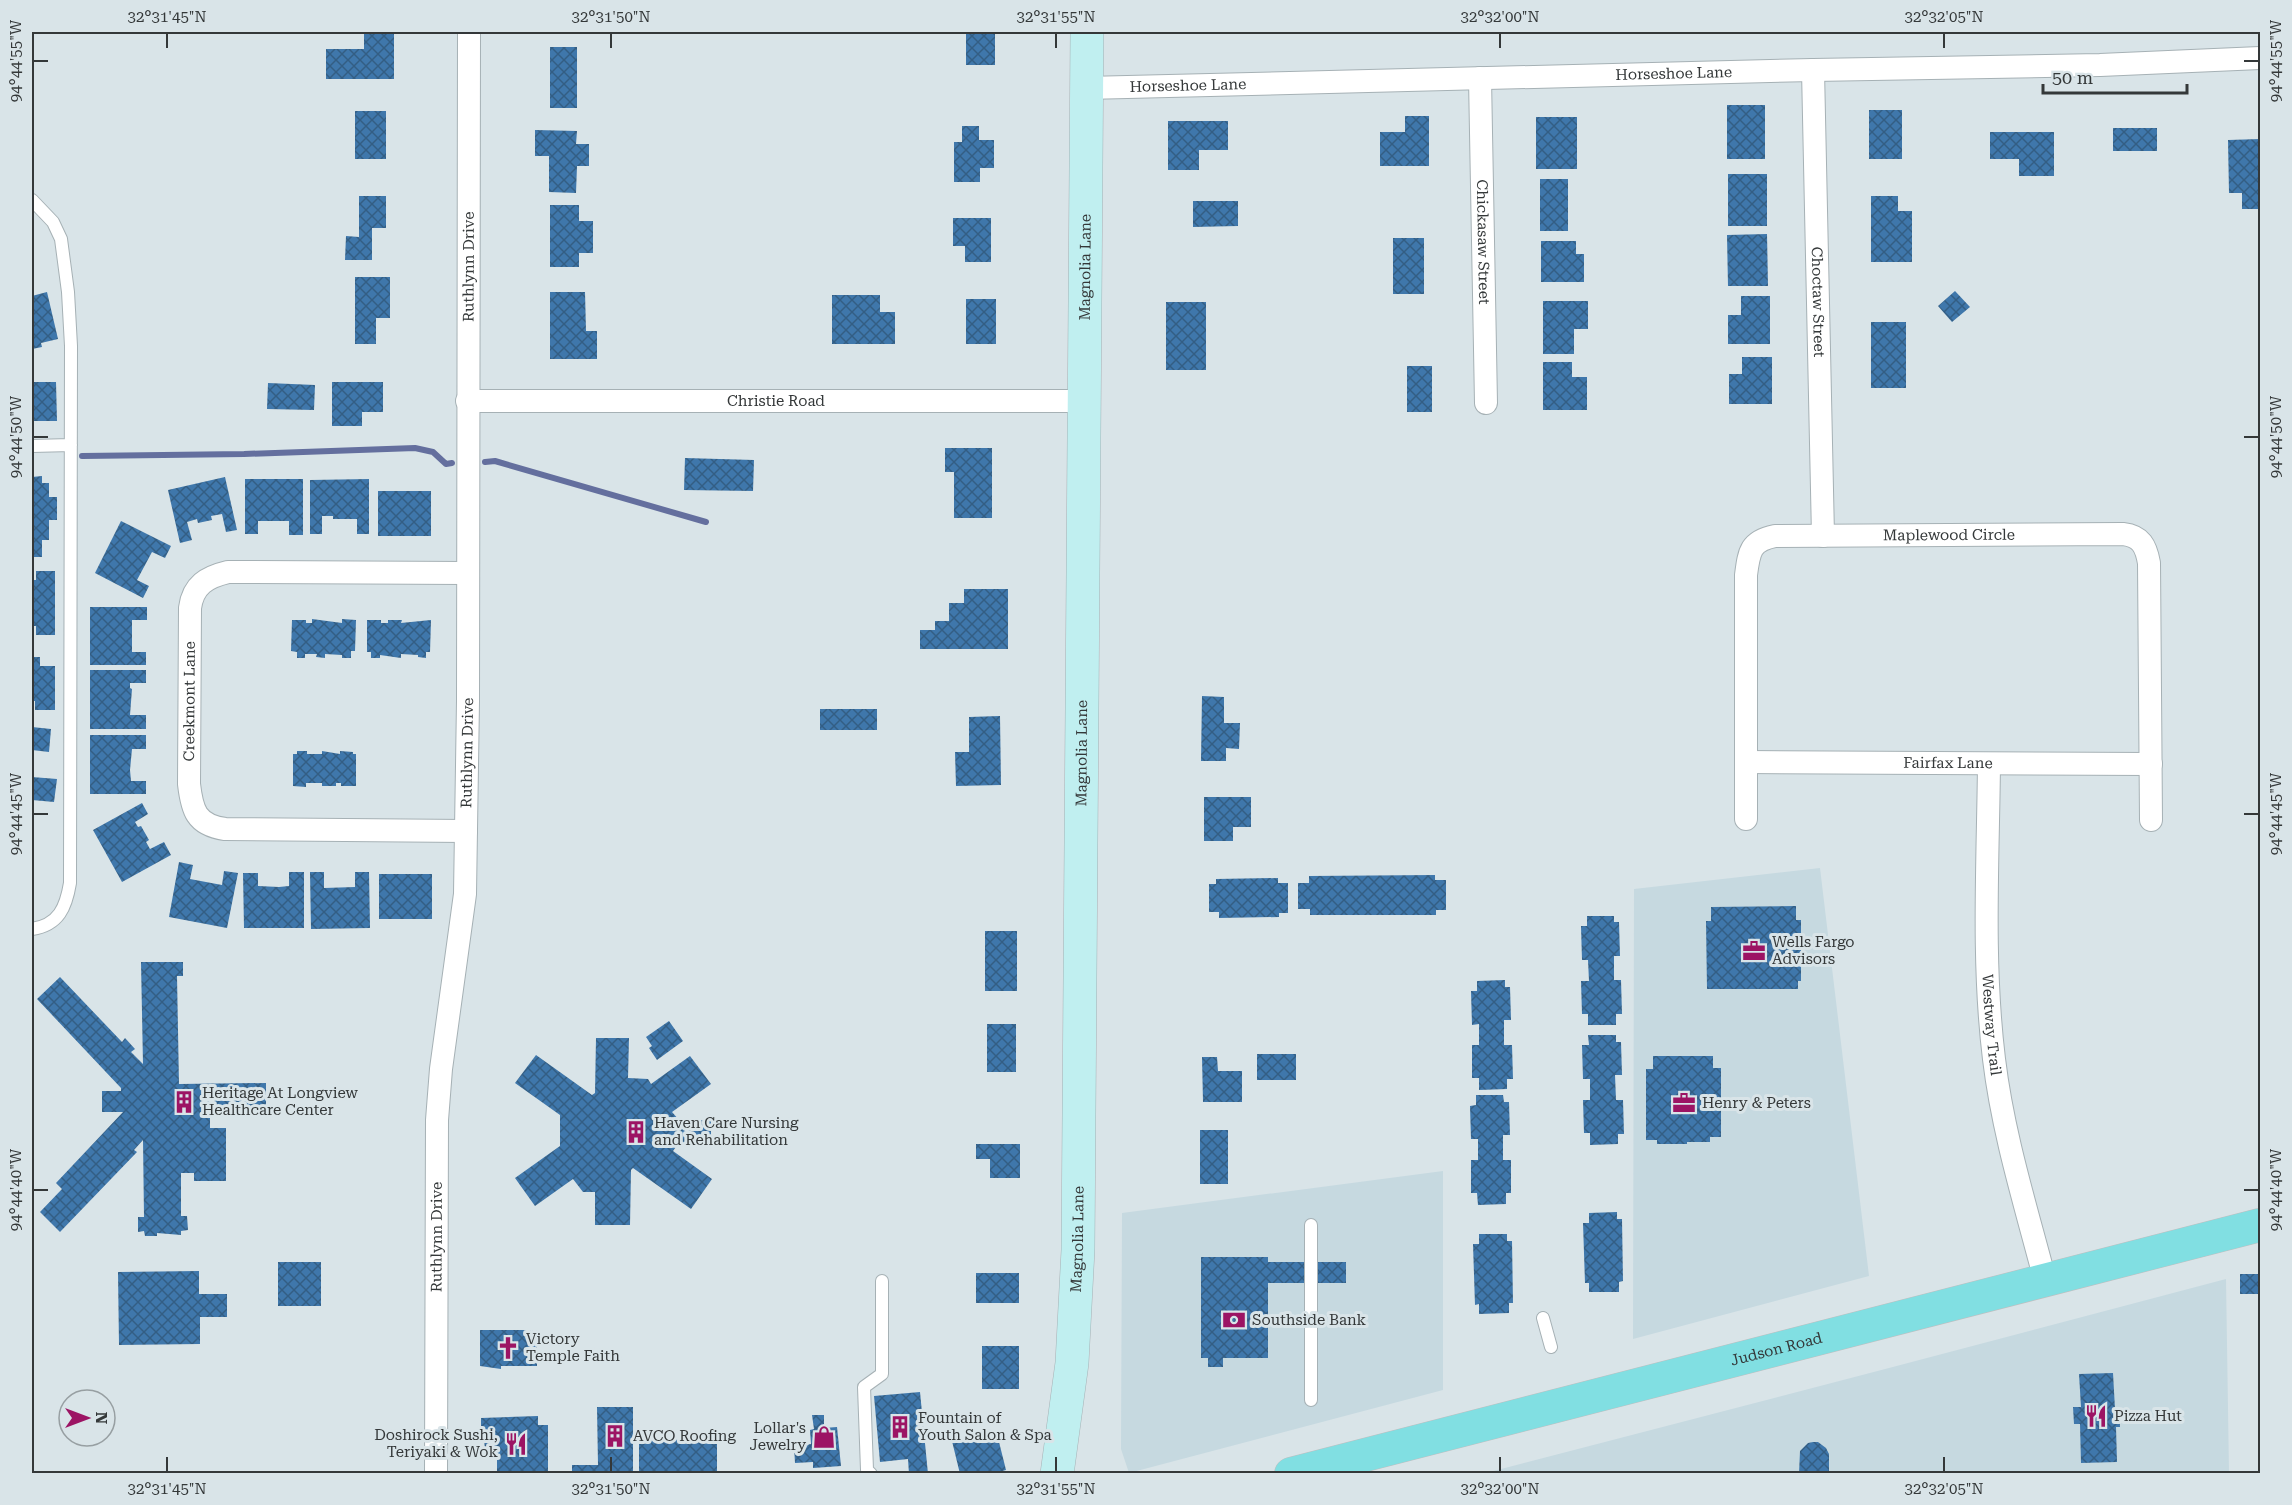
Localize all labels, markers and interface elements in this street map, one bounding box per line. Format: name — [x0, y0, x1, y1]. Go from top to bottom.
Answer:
text: 32°31'45"N — [127, 8, 207, 26]
text: 32°31'50"N — [571, 8, 651, 26]
text: 32°31'55"N — [1016, 8, 1096, 26]
text: 32°32'00"N — [1460, 8, 1540, 26]
text: 32°32'05"N — [1904, 8, 1984, 26]
text: 94°44'55"W — [7, 19, 25, 102]
text: 94°44'55"W — [2267, 19, 2285, 102]
scale bar — [2043, 57, 2187, 95]
street label: Horseshoe Lane — [1615, 63, 1732, 84]
text: 50 m — [2052, 67, 2093, 88]
street label: Horseshoe Lane — [1129, 75, 1247, 96]
street label: Chickasaw Street — [1473, 179, 1493, 305]
street label: Ruthlynn Drive — [460, 212, 478, 322]
street label: Magnolia Lane — [1076, 214, 1095, 321]
street label: Choctaw Street — [1808, 246, 1828, 358]
street label: Christie Road — [727, 392, 825, 410]
text: 94°44'50"W — [7, 395, 25, 478]
text: 94°44'50"W — [2267, 395, 2285, 478]
street label: Maplewood Circle — [1883, 526, 2015, 544]
street label: Creekmont Lane — [180, 641, 199, 761]
street label: Ruthlynn Drive — [457, 697, 477, 808]
street label: Magnolia Lane — [1072, 700, 1091, 807]
street label: Fairfax Lane — [1903, 754, 1993, 772]
text: 94°44'45"W — [7, 772, 25, 855]
text: 94°44'45"W — [2267, 772, 2285, 855]
place label: Wells Fargo Advisors — [1772, 933, 1855, 968]
office icon: Wells Fargo Advisors — [1741, 938, 1767, 964]
street label: Westway Trail — [1979, 974, 2005, 1077]
place label: Heritage At Longview Healthcare Center — [202, 1084, 359, 1119]
building icon: Heritage At Longview Healthcare Center — [171, 1089, 197, 1115]
office icon: Henry & Peters — [1671, 1090, 1697, 1116]
place label: Henry & Peters — [1702, 1094, 1811, 1112]
place label: Haven Care Nursing and Rehabilitation — [654, 1114, 799, 1149]
building icon: Haven Care Nursing and Rehabilitation — [623, 1119, 649, 1145]
text: 94°44'40"W — [7, 1148, 25, 1231]
text: 94°44'40"W — [2267, 1148, 2285, 1231]
street label: Ruthlynn Drive — [428, 1182, 446, 1292]
street label: Magnolia Lane — [1067, 1186, 1087, 1293]
bank icon: Southside Bank — [1221, 1307, 1247, 1333]
place label: Southside Bank — [1252, 1311, 1367, 1329]
street label: Judson Road — [1729, 1329, 1824, 1370]
place label: Victory Temple Faith — [526, 1330, 620, 1365]
church icon: Victory Temple Faith — [495, 1335, 521, 1361]
north arrow — [57, 1388, 117, 1448]
restaurant icon: Pizza Hut — [2083, 1403, 2109, 1429]
place label: Pizza Hut — [2114, 1407, 2182, 1425]
place label: Fountain of Youth Salon & Spa — [918, 1409, 1052, 1444]
text: N — [92, 1412, 111, 1424]
building icon: Fountain of Youth Salon & Spa — [887, 1414, 913, 1440]
place label: Lollar's Jewelry — [750, 1419, 806, 1454]
building icon: AVCO Roofing — [602, 1423, 628, 1449]
shop icon: Lollar's Jewelry — [811, 1424, 837, 1450]
place label: Doshirock Sushi, Teriyaki & Wok — [374, 1426, 498, 1461]
place label: AVCO Roofing — [633, 1427, 737, 1445]
restaurant icon: Doshirock Sushi, Teriyaki & Wok — [503, 1431, 529, 1457]
text: 32°31'45"N — [127, 1480, 207, 1498]
text: 32°31'50"N — [571, 1480, 651, 1498]
text: 32°31'55"N — [1016, 1480, 1096, 1498]
text: 32°32'00"N — [1460, 1480, 1540, 1498]
text: 32°32'05"N — [1904, 1480, 1984, 1498]

